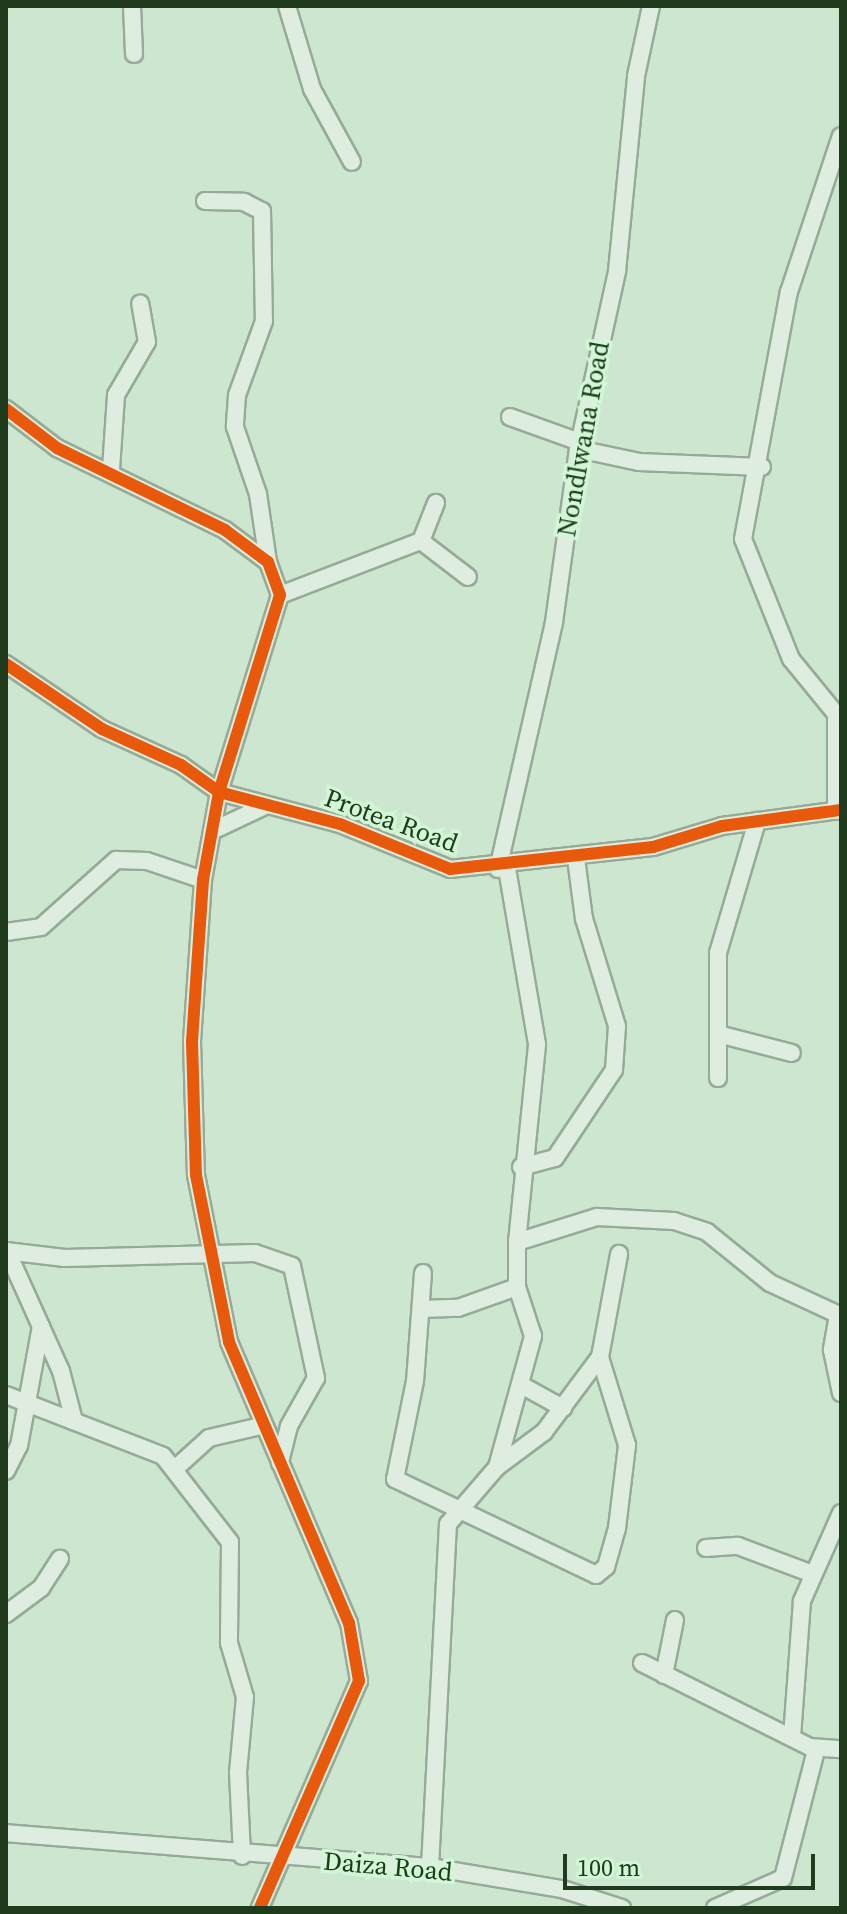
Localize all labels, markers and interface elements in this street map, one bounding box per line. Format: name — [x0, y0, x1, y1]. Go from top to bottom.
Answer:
street label: Nondlwana Road — [551, 339, 617, 539]
street label: Protea Road — [320, 782, 462, 860]
scale bar — [567, 1838, 819, 1888]
street label: Daiza Road — [322, 1846, 454, 1888]
text: 100 m — [577, 1851, 640, 1884]

